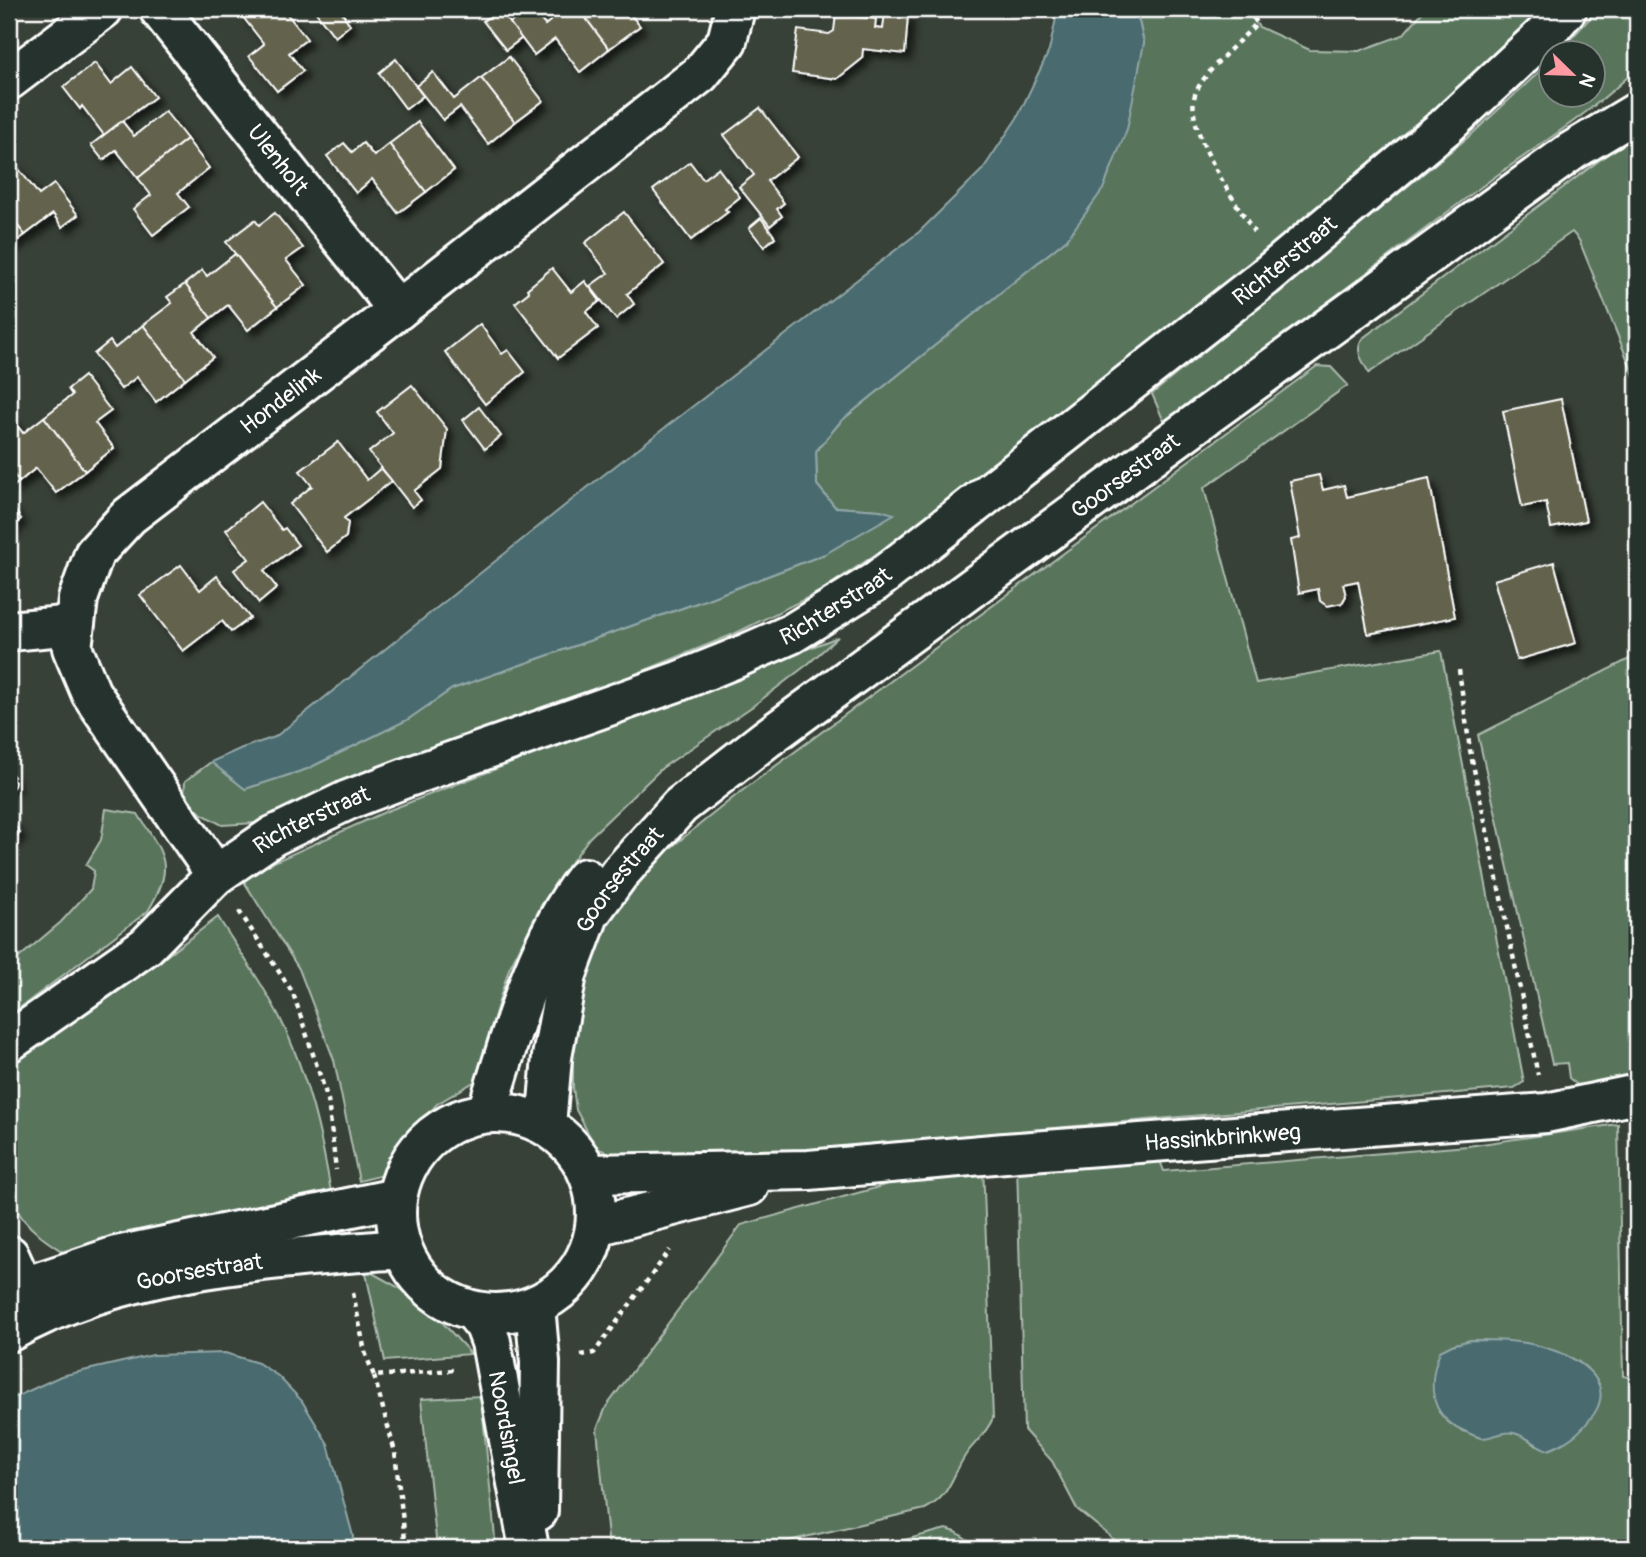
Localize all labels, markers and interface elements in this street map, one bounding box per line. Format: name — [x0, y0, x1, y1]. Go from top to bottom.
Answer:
north arrow — [1538, 38, 1608, 108]
text: N — [1573, 70, 1600, 91]
street label: Ulenholt — [241, 118, 315, 202]
street label: Richterstraat — [1227, 209, 1343, 312]
street label: Hondelink — [234, 360, 327, 441]
street label: Goorsestraat — [1065, 426, 1186, 525]
street label: Richterstraat — [776, 560, 898, 652]
street label: Richterstraat — [247, 779, 375, 860]
street label: Goorsestraat — [570, 820, 670, 937]
street label: Hassinkbrinkweg — [1143, 1117, 1302, 1158]
street label: Goorsestraat — [133, 1247, 265, 1297]
street label: Noordsingel — [482, 1369, 531, 1487]

